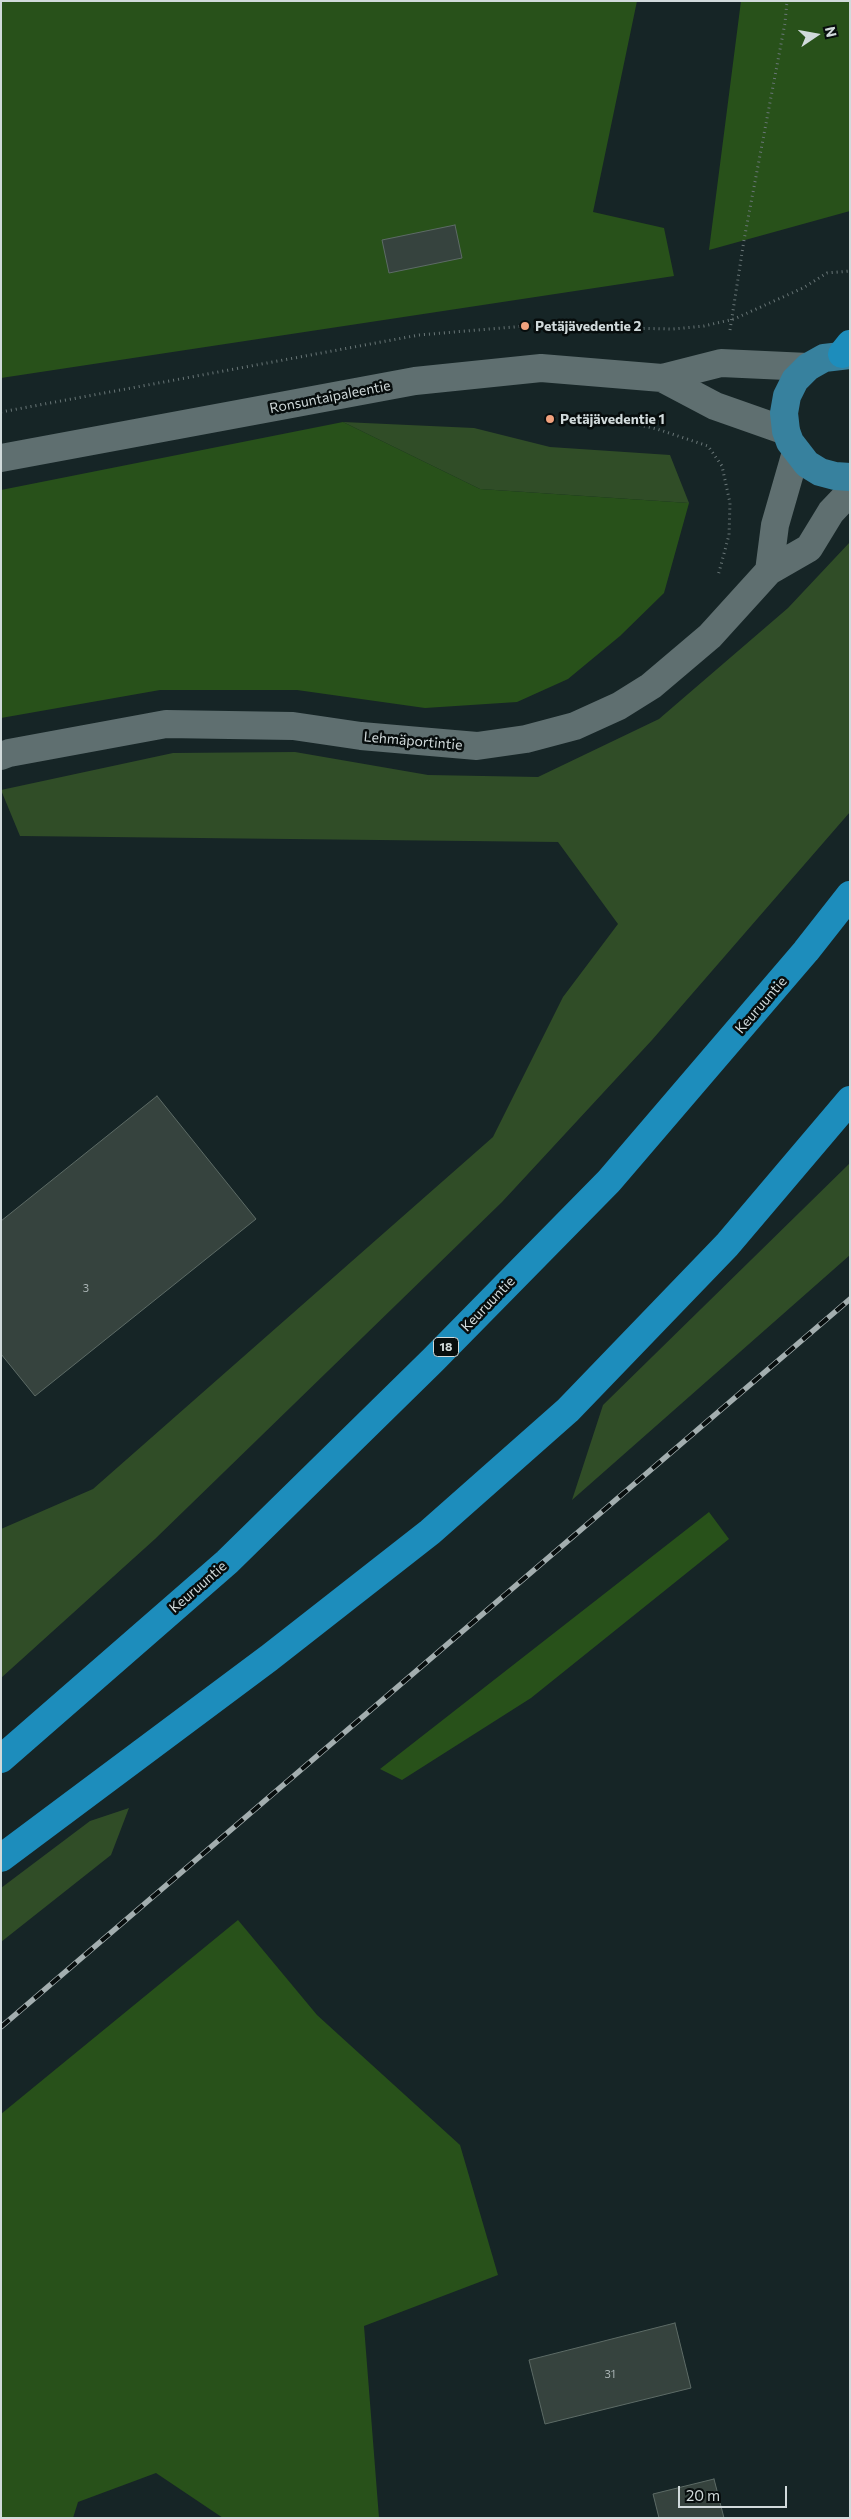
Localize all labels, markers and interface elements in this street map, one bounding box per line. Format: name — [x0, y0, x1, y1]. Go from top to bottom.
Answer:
north arrow — [791, 10, 841, 60]
text: N — [822, 25, 841, 39]
place label: Petäjävedentie 2 — [535, 318, 642, 334]
marker: Petäjävedentie 2 — [519, 320, 531, 332]
street label: Ronsuntaipaleentie — [268, 377, 392, 417]
place label: Petäjävedentie 1 — [560, 411, 665, 427]
marker: Petäjävedentie 1 — [544, 413, 556, 425]
street label: Lehmäportintie — [363, 728, 463, 754]
street label: Keuruuntie — [732, 973, 790, 1037]
street label: Keuruuntie — [458, 1273, 518, 1335]
house number: 3 — [83, 1281, 89, 1295]
road number: 18 — [434, 1338, 458, 1356]
street label: Keuruuntie — [166, 1558, 230, 1616]
house number: 31 — [605, 2367, 615, 2381]
scale bar — [681, 2476, 790, 2508]
text: 20 m — [686, 2486, 720, 2504]

